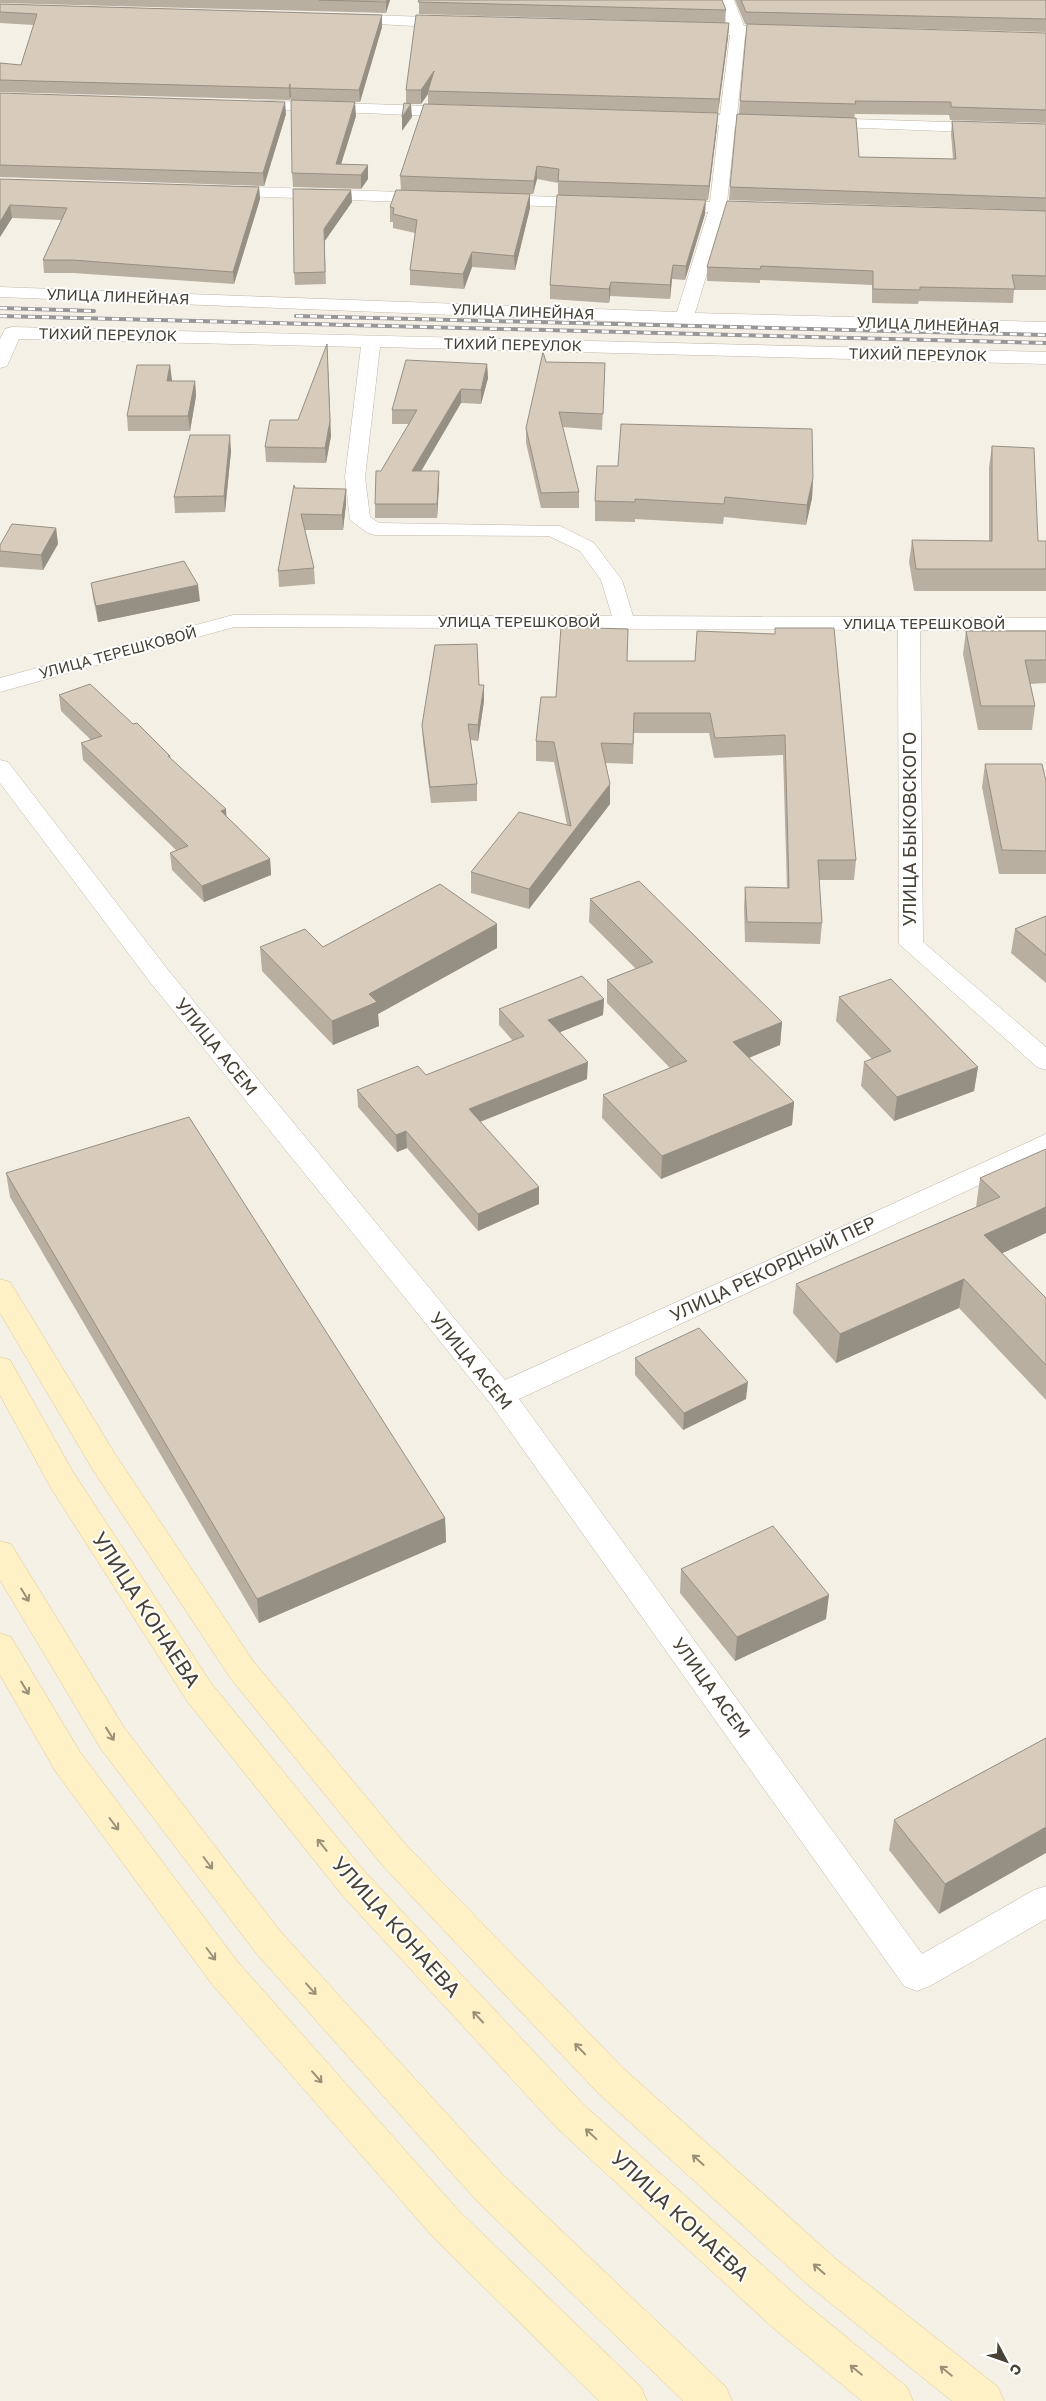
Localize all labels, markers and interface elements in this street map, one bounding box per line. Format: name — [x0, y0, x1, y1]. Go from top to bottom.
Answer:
street label: УЛИЦА ЛИНЕЙНАЯ — [46, 285, 190, 307]
street label: УЛИЦА ЛИНЕЙНАЯ — [451, 300, 595, 322]
street label: УЛИЦА ЛИНЕЙНАЯ — [856, 313, 1000, 335]
street label: ТИХИЙ ПЕРЕУЛОК — [39, 324, 178, 344]
street label: ТИХИЙ ПЕРЕУЛОК — [444, 334, 583, 354]
street label: ТИХИЙ ПЕРЕУЛОК — [849, 344, 988, 364]
street label: УЛИЦА ТЕРЕШКОВОЙ — [438, 612, 600, 630]
street label: УЛИЦА ТЕРЕШКОВОЙ — [843, 614, 1005, 632]
street label: УЛИЦА ТЕРЕШКОВОЙ — [37, 622, 199, 682]
street label: УЛИЦА БЫКОВСКОГО — [898, 732, 920, 926]
street label: УЛИЦА АСЕМ — [171, 993, 263, 1099]
street label: УЛИЦА РЕКОРДНЫЙ ПЕР — [666, 1211, 879, 1326]
street label: УЛИЦА АСЕМ — [426, 1307, 518, 1413]
street label: УЛИЦА КОНАЕВА — [87, 1527, 207, 1692]
one-way arrow — [21, 1588, 31, 1602]
street label: УЛИЦА АСЕМ — [668, 1633, 756, 1742]
one-way arrow — [20, 1681, 30, 1695]
one-way arrow — [105, 1726, 115, 1740]
one-way arrow — [109, 1817, 119, 1831]
one-way arrow — [316, 1839, 327, 1852]
street label: УЛИЦА КОНАЕВА — [327, 1851, 467, 2002]
one-way arrow — [203, 1856, 213, 1870]
one-way arrow — [206, 1947, 216, 1961]
one-way arrow — [305, 1983, 316, 1996]
one-way arrow — [472, 2011, 484, 2023]
one-way arrow — [574, 2043, 586, 2055]
one-way arrow — [311, 2071, 323, 2084]
one-way arrow — [584, 2128, 597, 2140]
street label: УЛИЦА КОНАЕВА — [606, 2144, 755, 2286]
one-way arrow — [692, 2154, 705, 2166]
one-way arrow — [813, 2263, 826, 2274]
north arrow — [981, 2336, 1031, 2386]
text: С — [1006, 2361, 1026, 2379]
one-way arrow — [849, 2365, 862, 2376]
one-way arrow — [940, 2365, 953, 2376]

